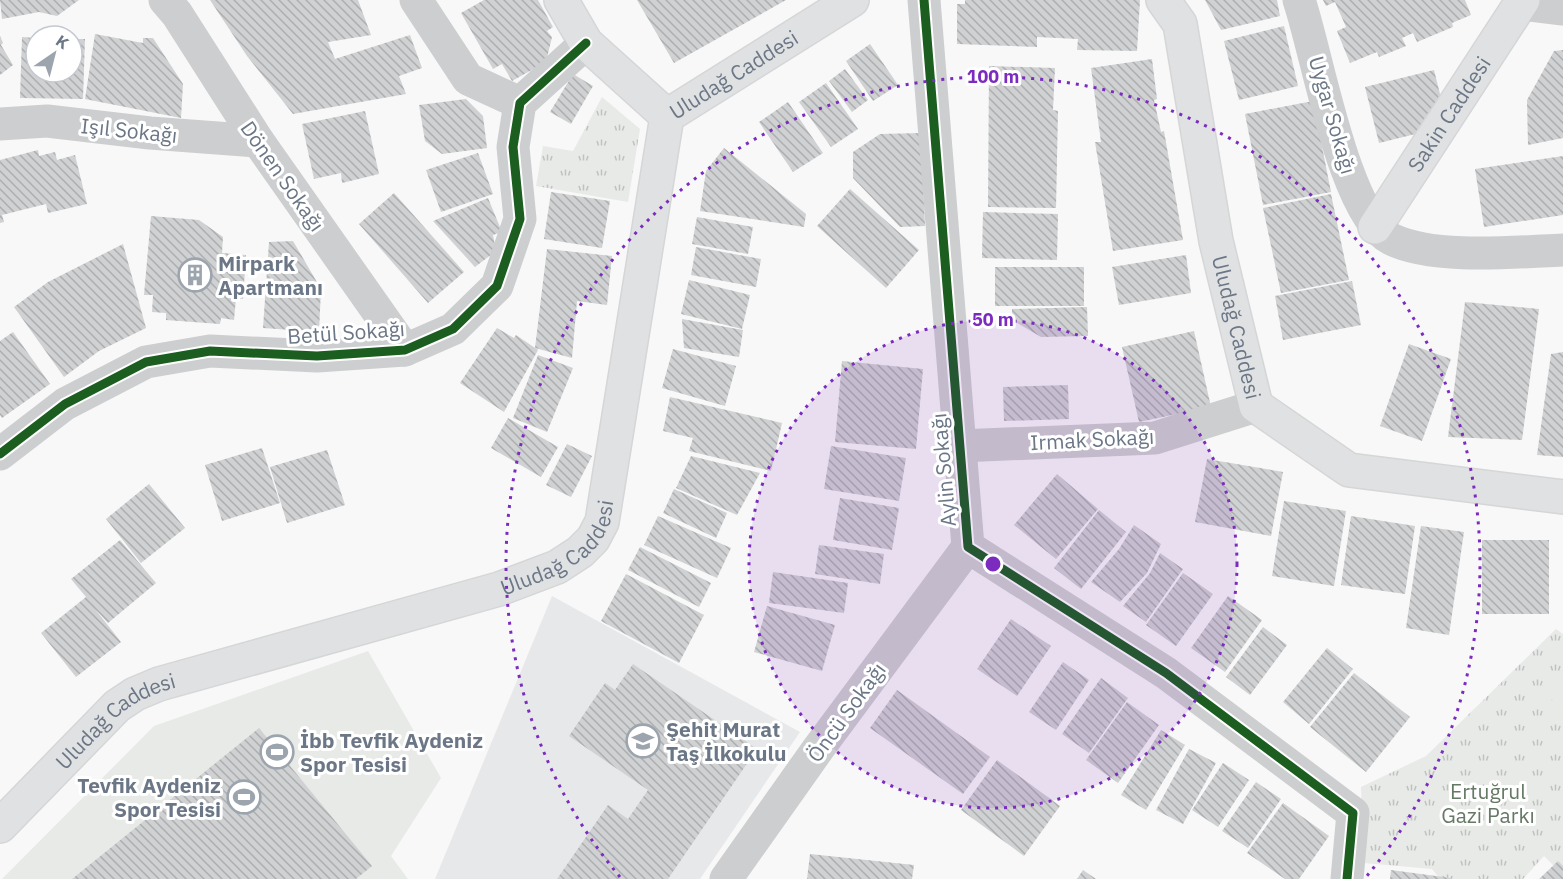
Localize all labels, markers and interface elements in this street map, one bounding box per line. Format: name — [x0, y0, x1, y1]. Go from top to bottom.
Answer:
street label: Uludağ Caddesi — [664, 23, 803, 125]
north arrow — [24, 24, 84, 84]
text: K — [52, 30, 73, 53]
street label: Sakin Caddesi — [1401, 51, 1497, 177]
street label: Uygar Sokağı — [1303, 53, 1363, 177]
text: 100 m — [967, 65, 1019, 88]
street label: Işıl Sokağı — [79, 111, 179, 149]
street label: Dönen Sokağı — [235, 115, 331, 237]
place label: Mirpark Apartmanı — [218, 249, 323, 301]
street label: Uludağ Caddesi — [1206, 252, 1268, 402]
building icon: Mirpark Apartmanı — [177, 257, 213, 293]
text: 50 m — [972, 308, 1014, 331]
street label: Betül Sokağı — [286, 314, 406, 350]
street label: Aylin Sokağı — [924, 412, 962, 528]
street label: Irmak Sokağı — [1029, 422, 1155, 456]
street label: Uludağ Caddesi — [496, 498, 619, 601]
centre of rings — [983, 554, 1003, 574]
street label: Öncü Sokağı — [800, 657, 892, 767]
street label: Uludağ Caddesi — [49, 666, 178, 775]
place label: Şehit Murat Taş İlkokulu — [666, 715, 786, 767]
school or university icon: Şehit Murat Taş İlkokulu — [625, 723, 661, 759]
place label: İbb Tevfik Aydeniz Spor Tesisi — [300, 726, 483, 778]
sports icon: İbb Tevfik Aydeniz Spor Tesisi — [259, 734, 295, 770]
place label: Tevfik Aydeniz Spor Tesisi — [77, 771, 221, 823]
park label: Ertuğrul Gazi Parkı — [1441, 777, 1535, 829]
sports icon: Tevfik Aydeniz Spor Tesisi — [226, 779, 262, 815]

